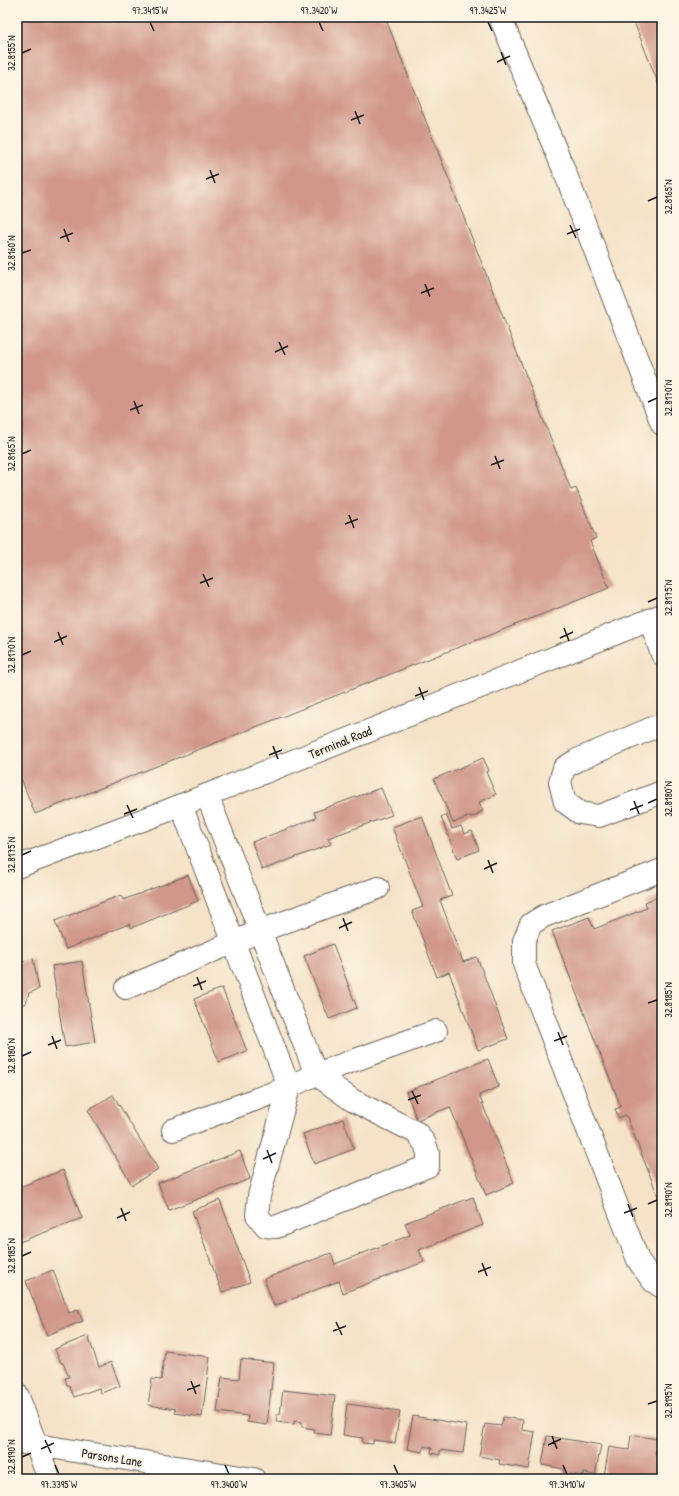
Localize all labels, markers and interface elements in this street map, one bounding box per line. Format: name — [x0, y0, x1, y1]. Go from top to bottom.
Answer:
text: 97.3415°W — [132, 4, 168, 17]
text: 97.3420°W — [301, 4, 338, 17]
text: 97.3425°W — [470, 4, 507, 17]
text: 32.8155°N — [5, 35, 18, 71]
text: 32.8165°N — [662, 179, 675, 215]
text: 32.8160°N — [5, 235, 18, 271]
text: 32.8170°N — [662, 380, 675, 416]
text: 32.8165°N — [5, 436, 18, 472]
text: 32.8175°N — [662, 580, 675, 616]
text: 32.8170°N — [5, 637, 18, 673]
street label: Terminal Road — [306, 721, 374, 763]
text: 32.8180°N — [662, 781, 675, 817]
text: 32.8175°N — [5, 837, 18, 873]
text: 32.8185°N — [662, 982, 675, 1018]
text: 32.8180°N — [5, 1038, 18, 1074]
text: 32.8190°N — [662, 1182, 675, 1218]
text: 32.8185°N — [5, 1238, 18, 1274]
text: 32.8195°N — [662, 1384, 675, 1418]
text: 32.8190°N — [5, 1439, 18, 1475]
street label: Parsons Lane — [80, 1443, 144, 1471]
text: 97.3395°W — [41, 1478, 78, 1491]
text: 97.3400°W — [211, 1478, 248, 1491]
text: 97.3405°W — [380, 1478, 417, 1491]
text: 97.3410°W — [549, 1478, 586, 1491]

